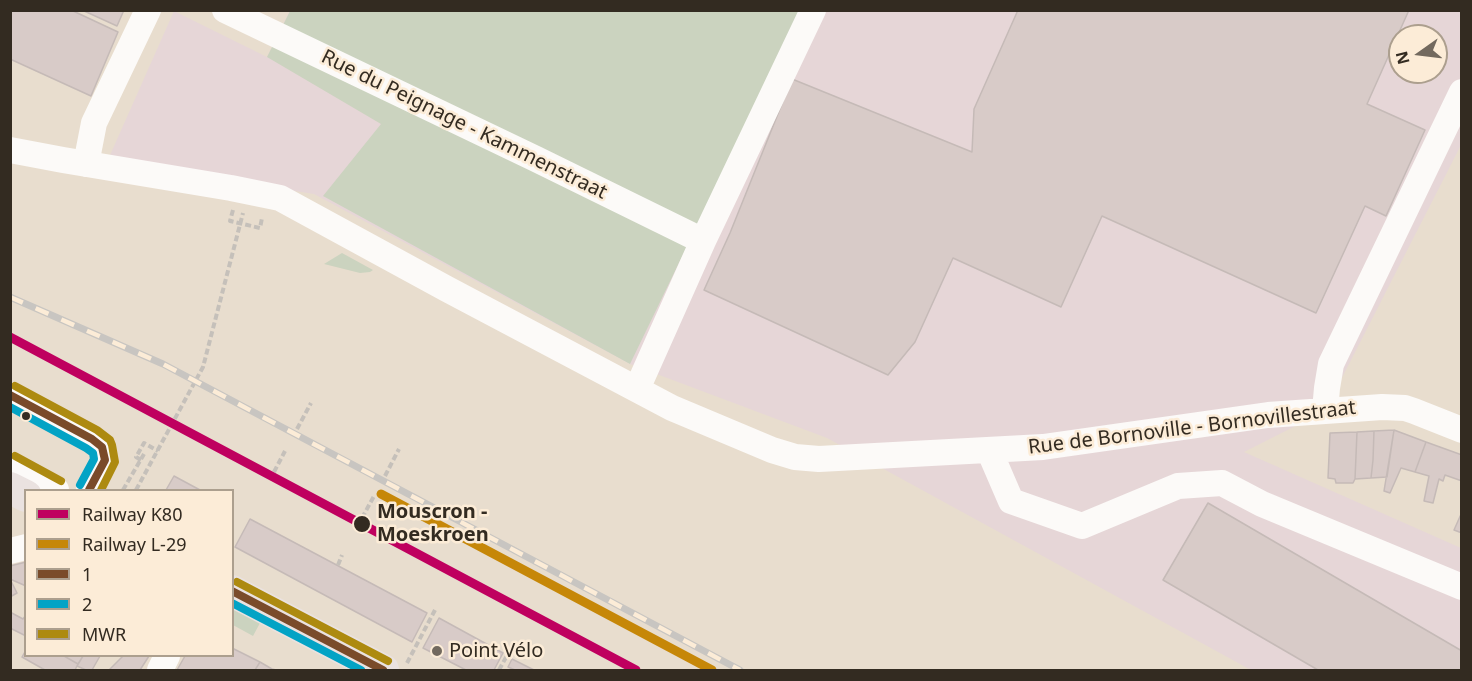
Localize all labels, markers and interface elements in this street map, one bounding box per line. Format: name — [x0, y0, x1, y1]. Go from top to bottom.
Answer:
north arrow — [1388, 24, 1448, 84]
street label: Rue du Peignage - Kammenstraat — [317, 45, 611, 205]
text: N — [1390, 49, 1415, 67]
street label: Rue de Bornoville - Bornovillestraat — [1027, 396, 1357, 460]
unlabelled marker — [20, 410, 32, 422]
legend — [24, 489, 234, 657]
place label: Mouscron - Moeskroen — [377, 500, 489, 547]
text: Railway K80 — [82, 502, 182, 526]
marker: Mouscron - Moeskroen — [352, 514, 372, 534]
text: Railway L-29 — [82, 532, 187, 556]
text: 1 — [82, 562, 92, 586]
text: 2 — [82, 592, 92, 616]
text: MWR — [82, 622, 126, 646]
place label: Point Vélo — [449, 639, 543, 663]
marker: Point Vélo — [430, 644, 444, 658]

